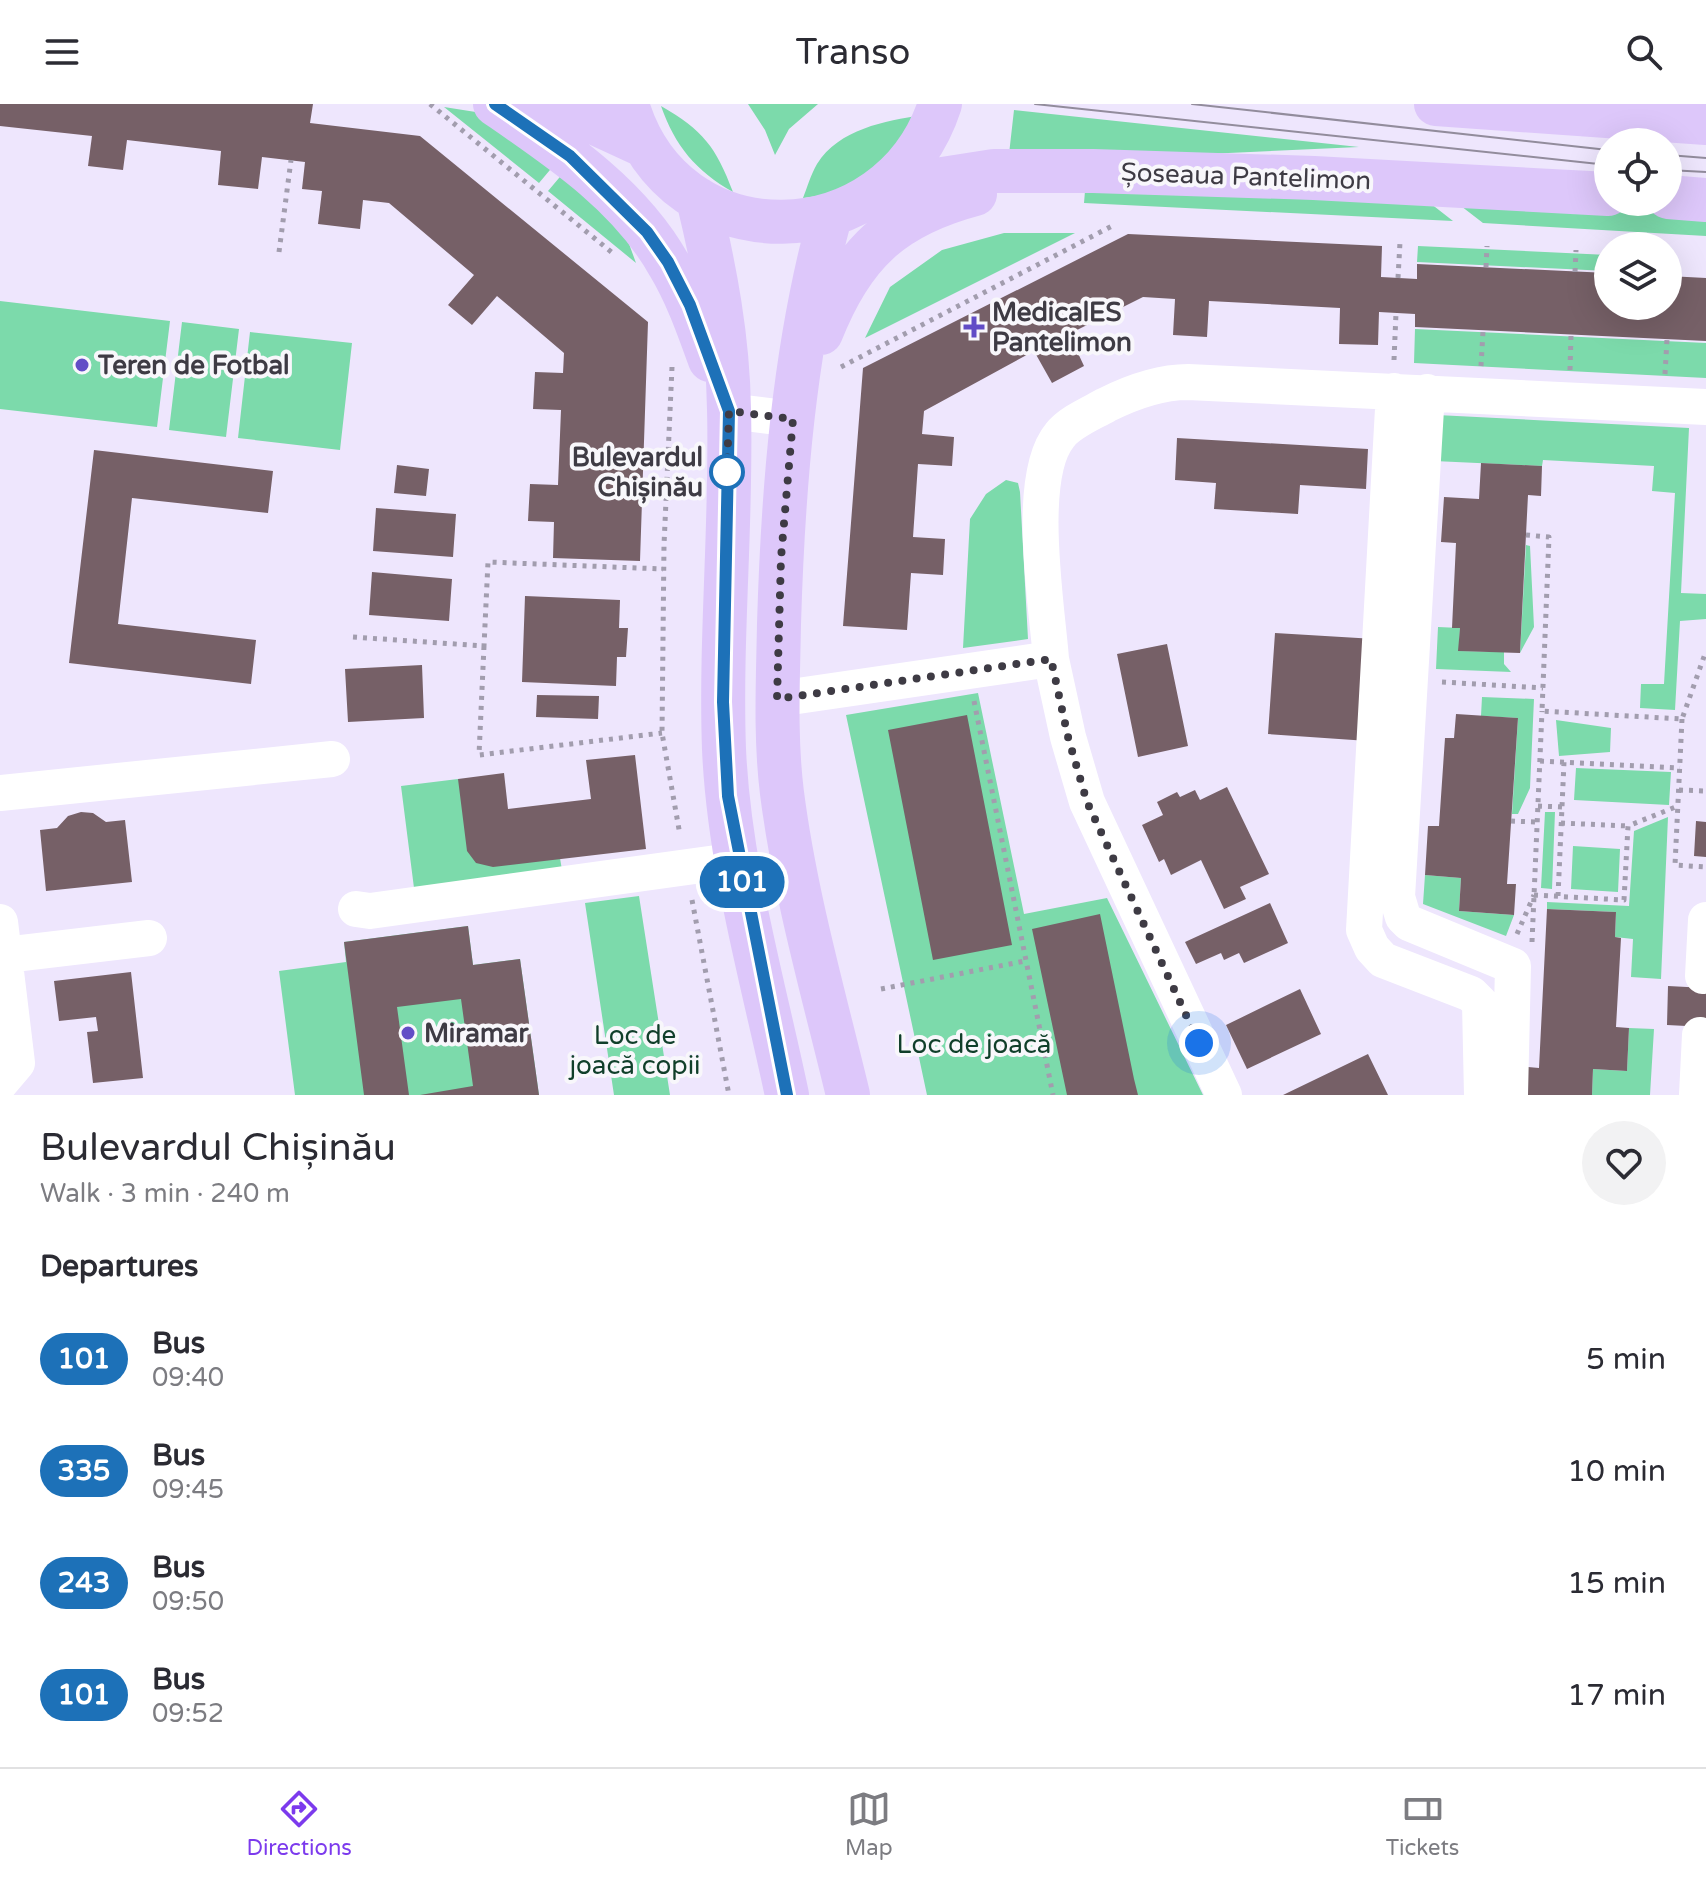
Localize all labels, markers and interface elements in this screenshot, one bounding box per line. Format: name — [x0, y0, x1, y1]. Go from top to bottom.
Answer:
icon: menu — [40, 30, 84, 74]
icon: search — [1622, 30, 1666, 74]
text: Transo — [796, 31, 910, 74]
map controls — [1594, 128, 1682, 320]
button: locate — [1594, 128, 1682, 216]
street label: Șoseaua Pantelimon — [1120, 157, 1372, 196]
button: layers — [1594, 232, 1682, 320]
place label: MedicalES Pantelimon — [992, 297, 1132, 358]
marker: MedicalES Pantelimon — [963, 316, 985, 338]
place label: Teren de Fotbal — [97, 350, 290, 381]
marker: Teren de Fotbal — [73, 356, 91, 374]
place label: Bulevardul Chișinău — [572, 442, 703, 504]
marker: Bulevardul Chișinău — [710, 455, 744, 489]
line badge: 101 — [696, 856, 788, 908]
text: 101 — [716, 865, 768, 899]
place label: Miramar — [424, 1018, 529, 1049]
park label: Loc de joacă copii — [567, 1020, 701, 1081]
your location — [1179, 1023, 1219, 1063]
marker: Miramar — [399, 1024, 417, 1042]
park label: Loc de joacă — [897, 1029, 1051, 1060]
button: heart — [1582, 1121, 1666, 1205]
text: Bulevardul Chișinău — [40, 1125, 396, 1171]
text: Walk · 3 min · 240 m — [40, 1178, 290, 1209]
text: Departures — [40, 1248, 198, 1285]
text: Bus — [152, 1325, 205, 1362]
text: 5 min — [1586, 1341, 1666, 1378]
text: 101 — [58, 1342, 110, 1376]
text: 09:40 — [152, 1362, 224, 1393]
text: Bus — [152, 1437, 205, 1474]
text: 10 min — [1567, 1453, 1666, 1490]
text: 335 — [58, 1454, 110, 1488]
text: 09:45 — [152, 1474, 224, 1505]
text: Bus — [152, 1549, 205, 1586]
text: 15 min — [1567, 1565, 1666, 1602]
text: 243 — [58, 1566, 110, 1600]
text: 09:50 — [152, 1586, 224, 1617]
text: Bus — [152, 1661, 205, 1698]
text: 17 min — [1567, 1677, 1666, 1714]
text: 101 — [58, 1678, 110, 1712]
text: 09:52 — [152, 1698, 224, 1729]
tab: Directions — [247, 1787, 352, 1861]
tab: Map — [845, 1787, 893, 1861]
tab: Tickets — [1386, 1787, 1459, 1861]

